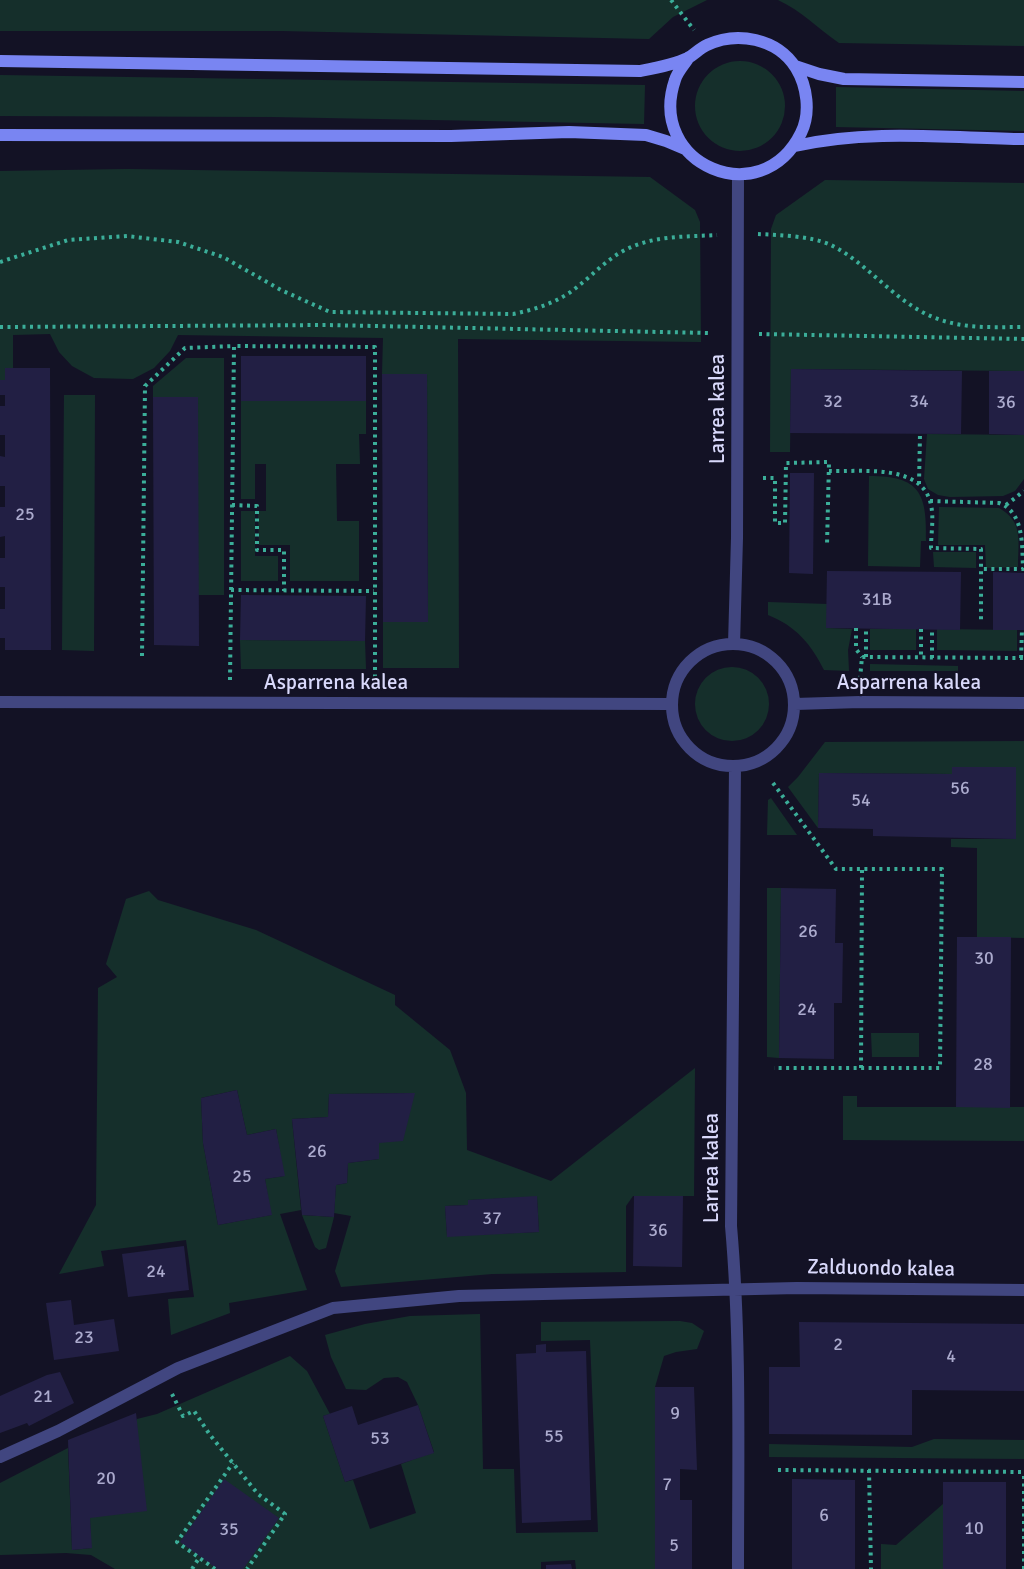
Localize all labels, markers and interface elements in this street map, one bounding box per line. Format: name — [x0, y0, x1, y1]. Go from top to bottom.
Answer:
street label: Larrea kalea — [705, 354, 731, 464]
house number: 32 — [823, 391, 843, 413]
house number: 34 — [909, 391, 929, 413]
house number: 36 — [996, 392, 1016, 414]
house number: 25 — [15, 504, 35, 526]
house number: 31B — [862, 589, 892, 611]
street label: Asparrena kalea — [264, 670, 408, 696]
street label: Asparrena kalea — [837, 670, 981, 696]
house number: 56 — [950, 778, 970, 800]
house number: 54 — [851, 790, 871, 812]
house number: 26 — [798, 921, 818, 943]
house number: 30 — [974, 948, 994, 970]
house number: 24 — [797, 999, 817, 1021]
house number: 28 — [973, 1054, 993, 1076]
street label: Larrea kalea — [699, 1113, 725, 1223]
house number: 26 — [307, 1141, 327, 1163]
house number: 25 — [232, 1166, 252, 1188]
house number: 37 — [482, 1208, 502, 1230]
house number: 36 — [648, 1220, 668, 1242]
street label: Zalduondo kalea — [807, 1255, 955, 1283]
house number: 24 — [146, 1261, 166, 1283]
house number: 23 — [74, 1327, 94, 1349]
house number: 2 — [833, 1334, 843, 1356]
house number: 4 — [946, 1346, 956, 1368]
house number: 21 — [33, 1386, 53, 1408]
house number: 9 — [670, 1403, 680, 1425]
house number: 55 — [544, 1426, 564, 1448]
house number: 53 — [370, 1428, 390, 1450]
house number: 20 — [96, 1468, 116, 1490]
house number: 7 — [662, 1474, 672, 1496]
house number: 6 — [819, 1505, 829, 1527]
house number: 10 — [964, 1518, 984, 1540]
house number: 35 — [219, 1519, 239, 1541]
house number: 5 — [669, 1535, 679, 1557]

